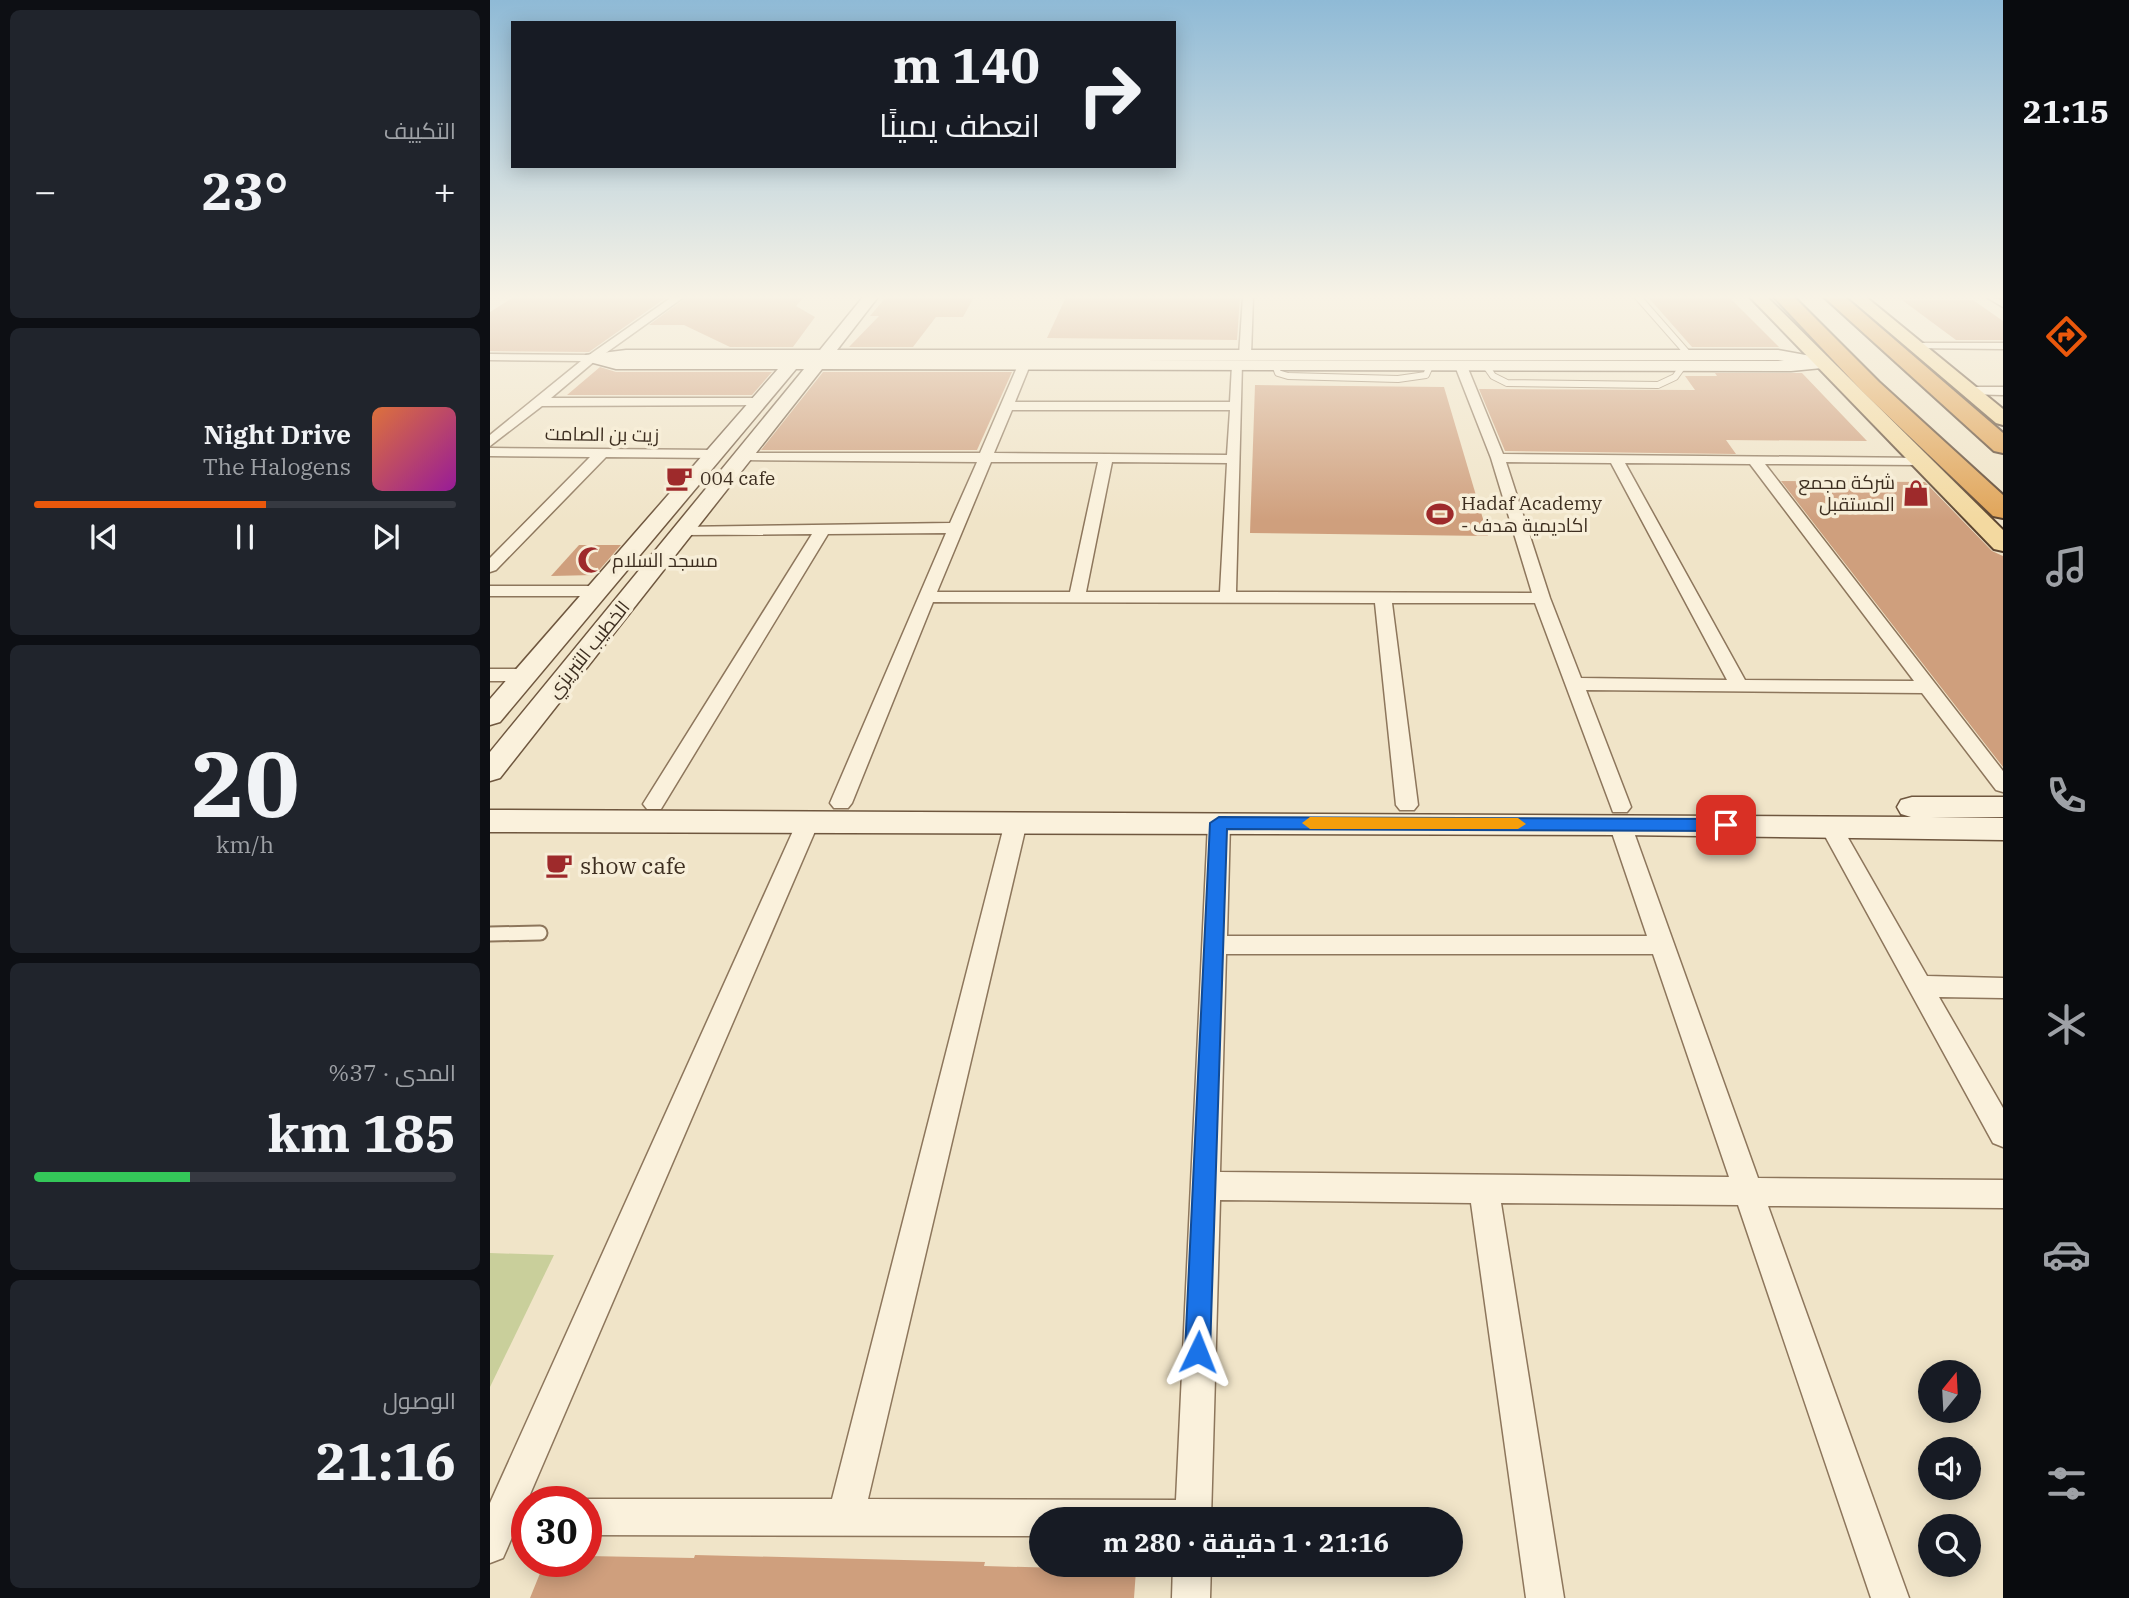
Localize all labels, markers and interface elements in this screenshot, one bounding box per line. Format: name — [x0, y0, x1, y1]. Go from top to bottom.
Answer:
text: 140 m — [893, 33, 1040, 96]
icon: right — [1064, 49, 1155, 140]
text: 21:15 — [2023, 90, 2109, 132]
text: انعطف يمينًا — [879, 104, 1040, 146]
text: التكييف — [384, 115, 456, 145]
text: 23° — [202, 157, 288, 224]
text: − — [34, 166, 57, 215]
text: + — [433, 166, 456, 215]
icon: directions — [2042, 312, 2091, 361]
text: Night Drive — [204, 417, 351, 451]
street label: زيت بن الصامت — [545, 421, 659, 447]
text: The Halogens — [203, 451, 351, 481]
cafe icon: 004 cafe — [664, 463, 694, 493]
place label: 004 cafe — [700, 466, 775, 490]
place label: شركة مجمع المستقبل — [1798, 470, 1895, 516]
shop icon: شركة مجمع المستقبل — [1901, 478, 1931, 508]
place label: Hadaf Academy - اكاديمية هدف — [1461, 491, 1603, 537]
sports icon: Hadaf Academy - اكاديمية هدف — [1425, 499, 1455, 529]
icon: previous — [85, 518, 123, 556]
icon: pause — [226, 518, 264, 556]
icon: next — [367, 518, 405, 556]
icon: music — [2042, 542, 2091, 591]
mosque icon: مسجد السلام — [576, 545, 606, 575]
place label: مسجد السلام — [612, 548, 718, 574]
street label: الخطيب التبريزي — [542, 596, 637, 704]
text: 20 — [190, 724, 300, 842]
icon: phone — [2042, 771, 2091, 820]
pin — [1696, 795, 1756, 855]
icon: arrive — [1707, 806, 1745, 844]
text: km/h — [216, 829, 274, 859]
cafe icon: show cafe — [544, 850, 574, 880]
place label: show cafe — [580, 850, 686, 880]
icon: climate — [2042, 1000, 2091, 1049]
text: المدى · 37% — [328, 1057, 456, 1087]
text: 185 km — [267, 1099, 456, 1166]
icon: car — [2042, 1230, 2091, 1279]
position arrow — [1161, 1315, 1235, 1389]
north arrow — [1918, 1360, 1981, 1423]
map controls — [1918, 1360, 1981, 1577]
text: الوصول — [383, 1385, 456, 1415]
text: 21:16 — [315, 1427, 456, 1494]
button: sound — [1918, 1437, 1981, 1500]
icon: filters — [2042, 1459, 2091, 1508]
speed limit sign: 30 — [511, 1486, 602, 1577]
button: search — [1918, 1514, 1981, 1577]
text: 21:16 · 1 دقيقة · 280 m — [1103, 1525, 1389, 1559]

